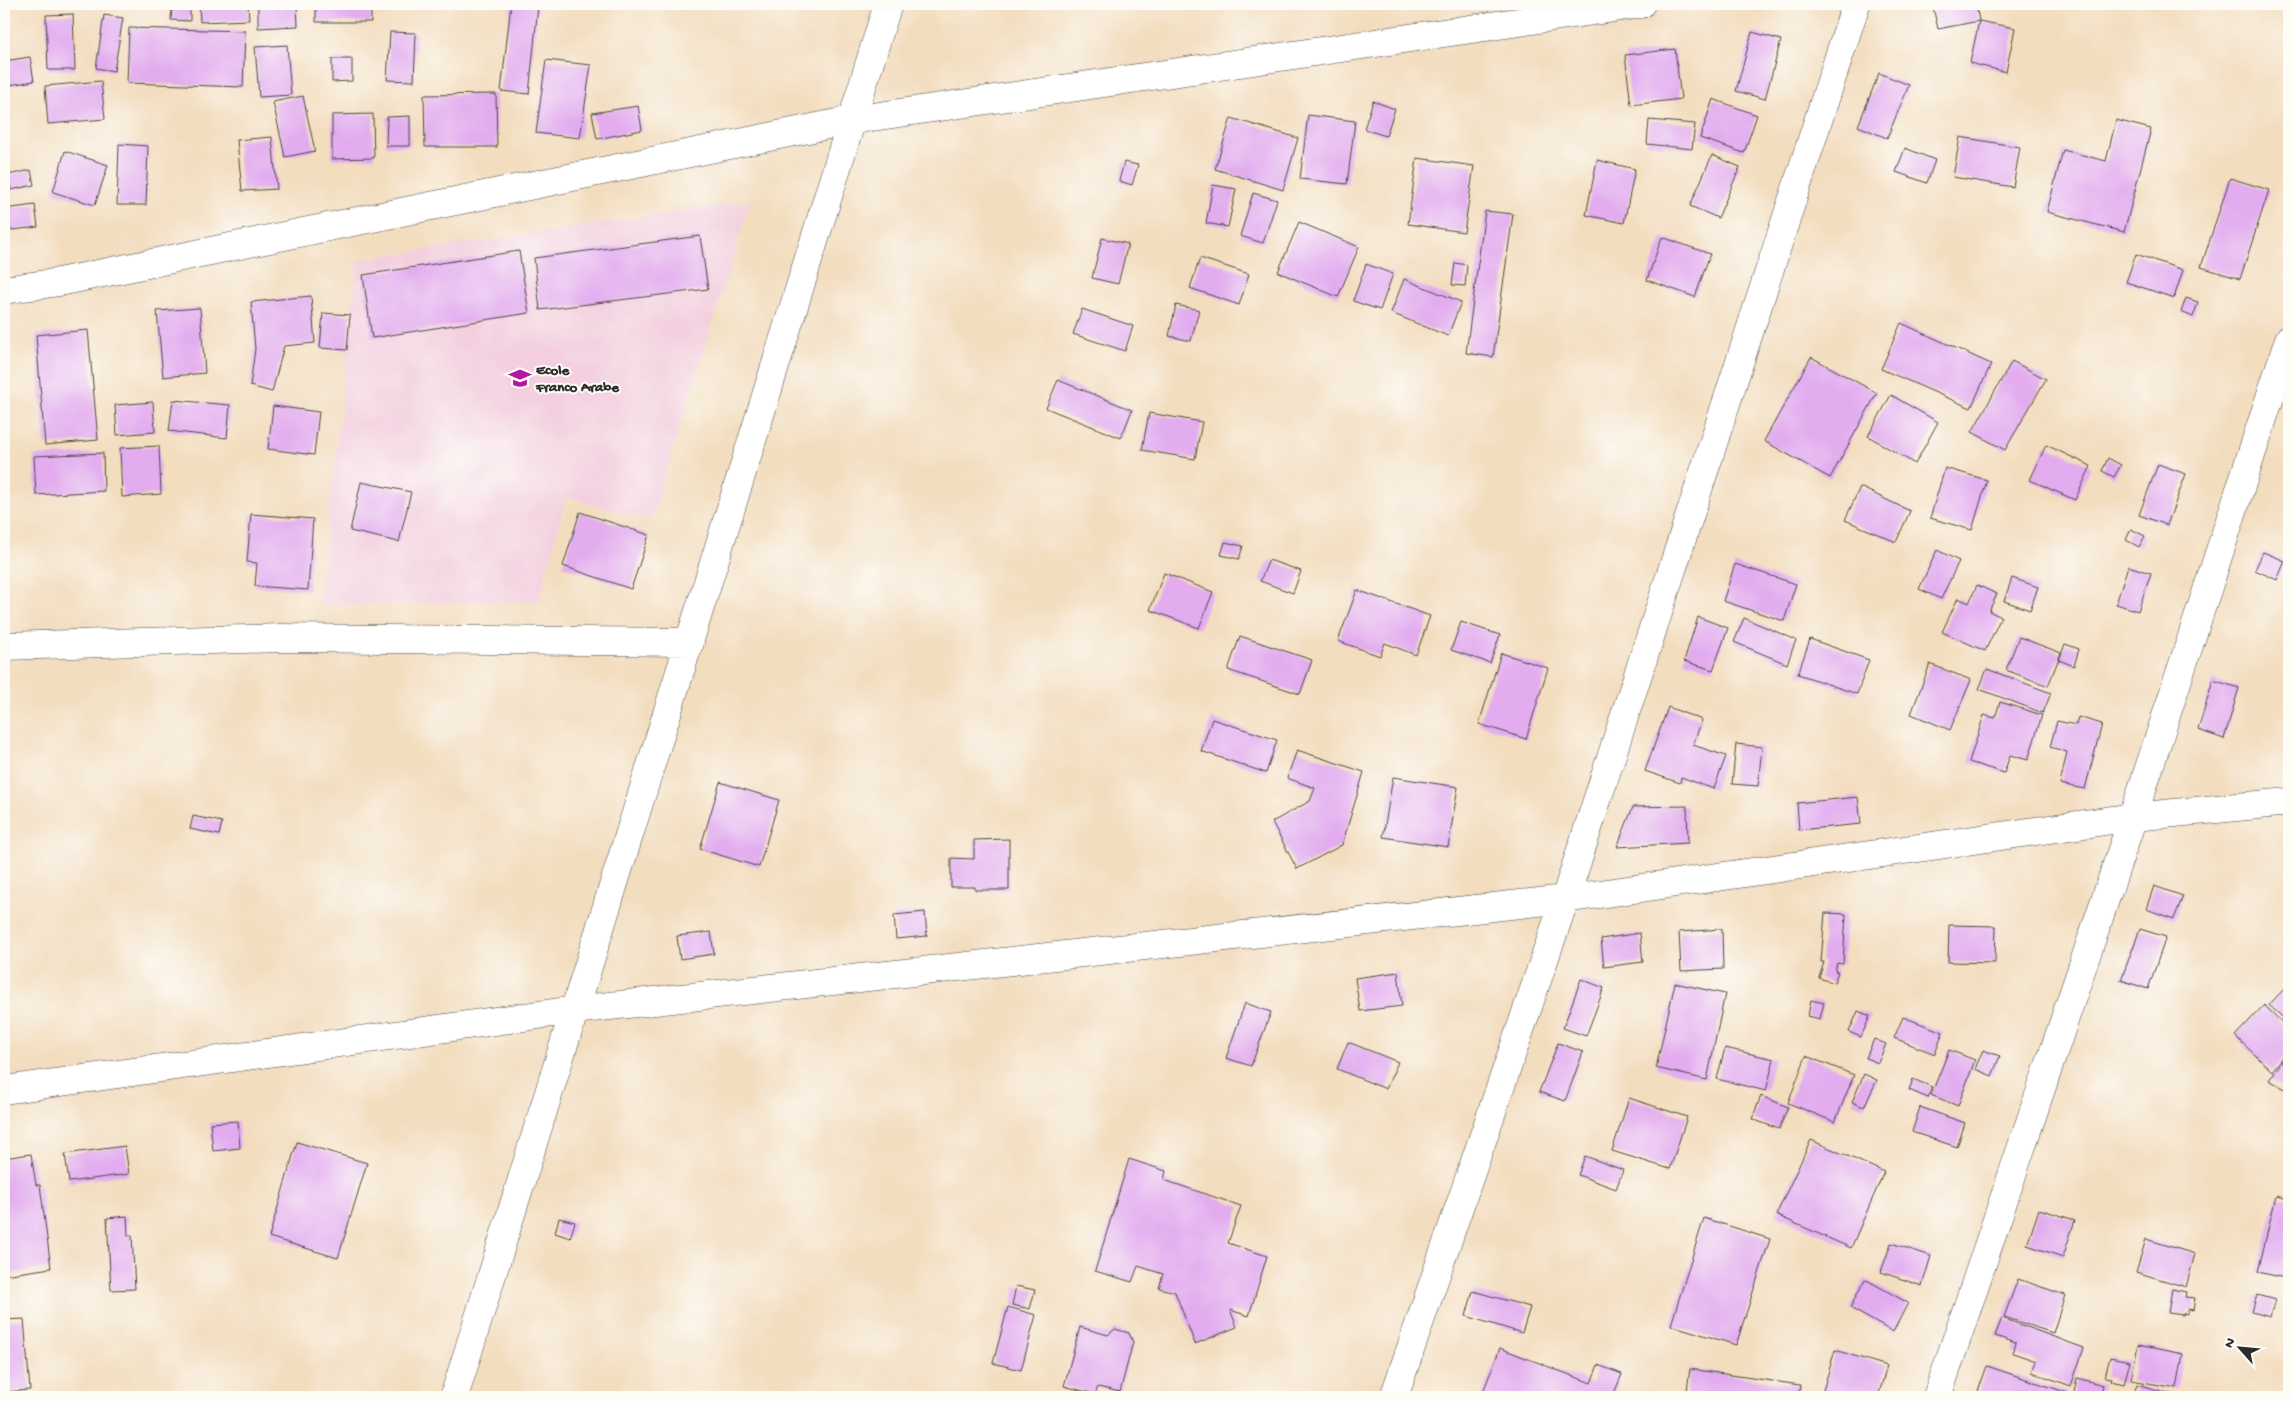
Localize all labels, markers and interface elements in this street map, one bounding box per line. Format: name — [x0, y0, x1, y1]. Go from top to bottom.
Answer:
place label: Ecole Franco Arabe — [535, 362, 620, 397]
school or university icon: Ecole Franco Arabe — [507, 365, 533, 391]
north arrow — [2216, 1324, 2266, 1374]
text: N — [2221, 1335, 2240, 1351]

